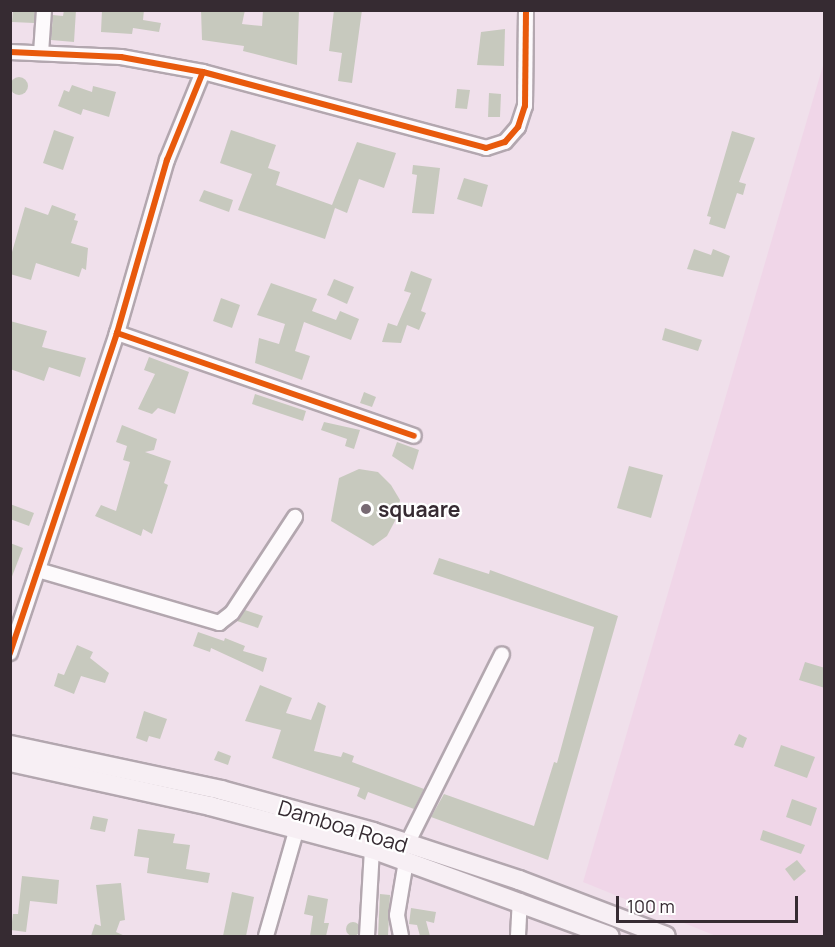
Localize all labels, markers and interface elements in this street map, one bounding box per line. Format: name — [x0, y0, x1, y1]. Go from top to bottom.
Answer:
place label: squaare — [378, 496, 460, 522]
marker: squaare — [359, 502, 373, 516]
street label: Damboa Road — [275, 794, 411, 858]
scale bar — [619, 884, 800, 922]
text: 100 m — [627, 894, 675, 918]

